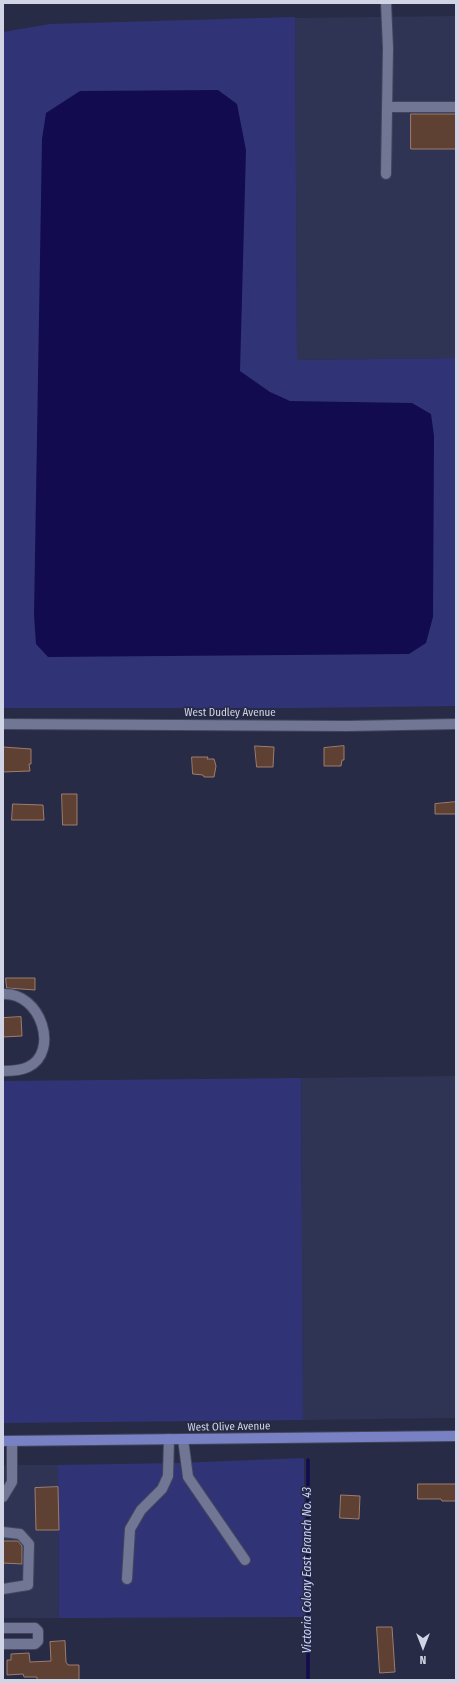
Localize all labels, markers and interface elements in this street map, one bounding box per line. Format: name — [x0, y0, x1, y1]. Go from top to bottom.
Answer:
street label: West Dudley Avenue — [184, 706, 276, 720]
street label: West Olive Avenue — [187, 1420, 271, 1434]
water label: Victoria Colony East Branch No. 43 — [301, 1487, 315, 1653]
north arrow — [403, 1627, 443, 1667]
text: N — [420, 1653, 426, 1666]

